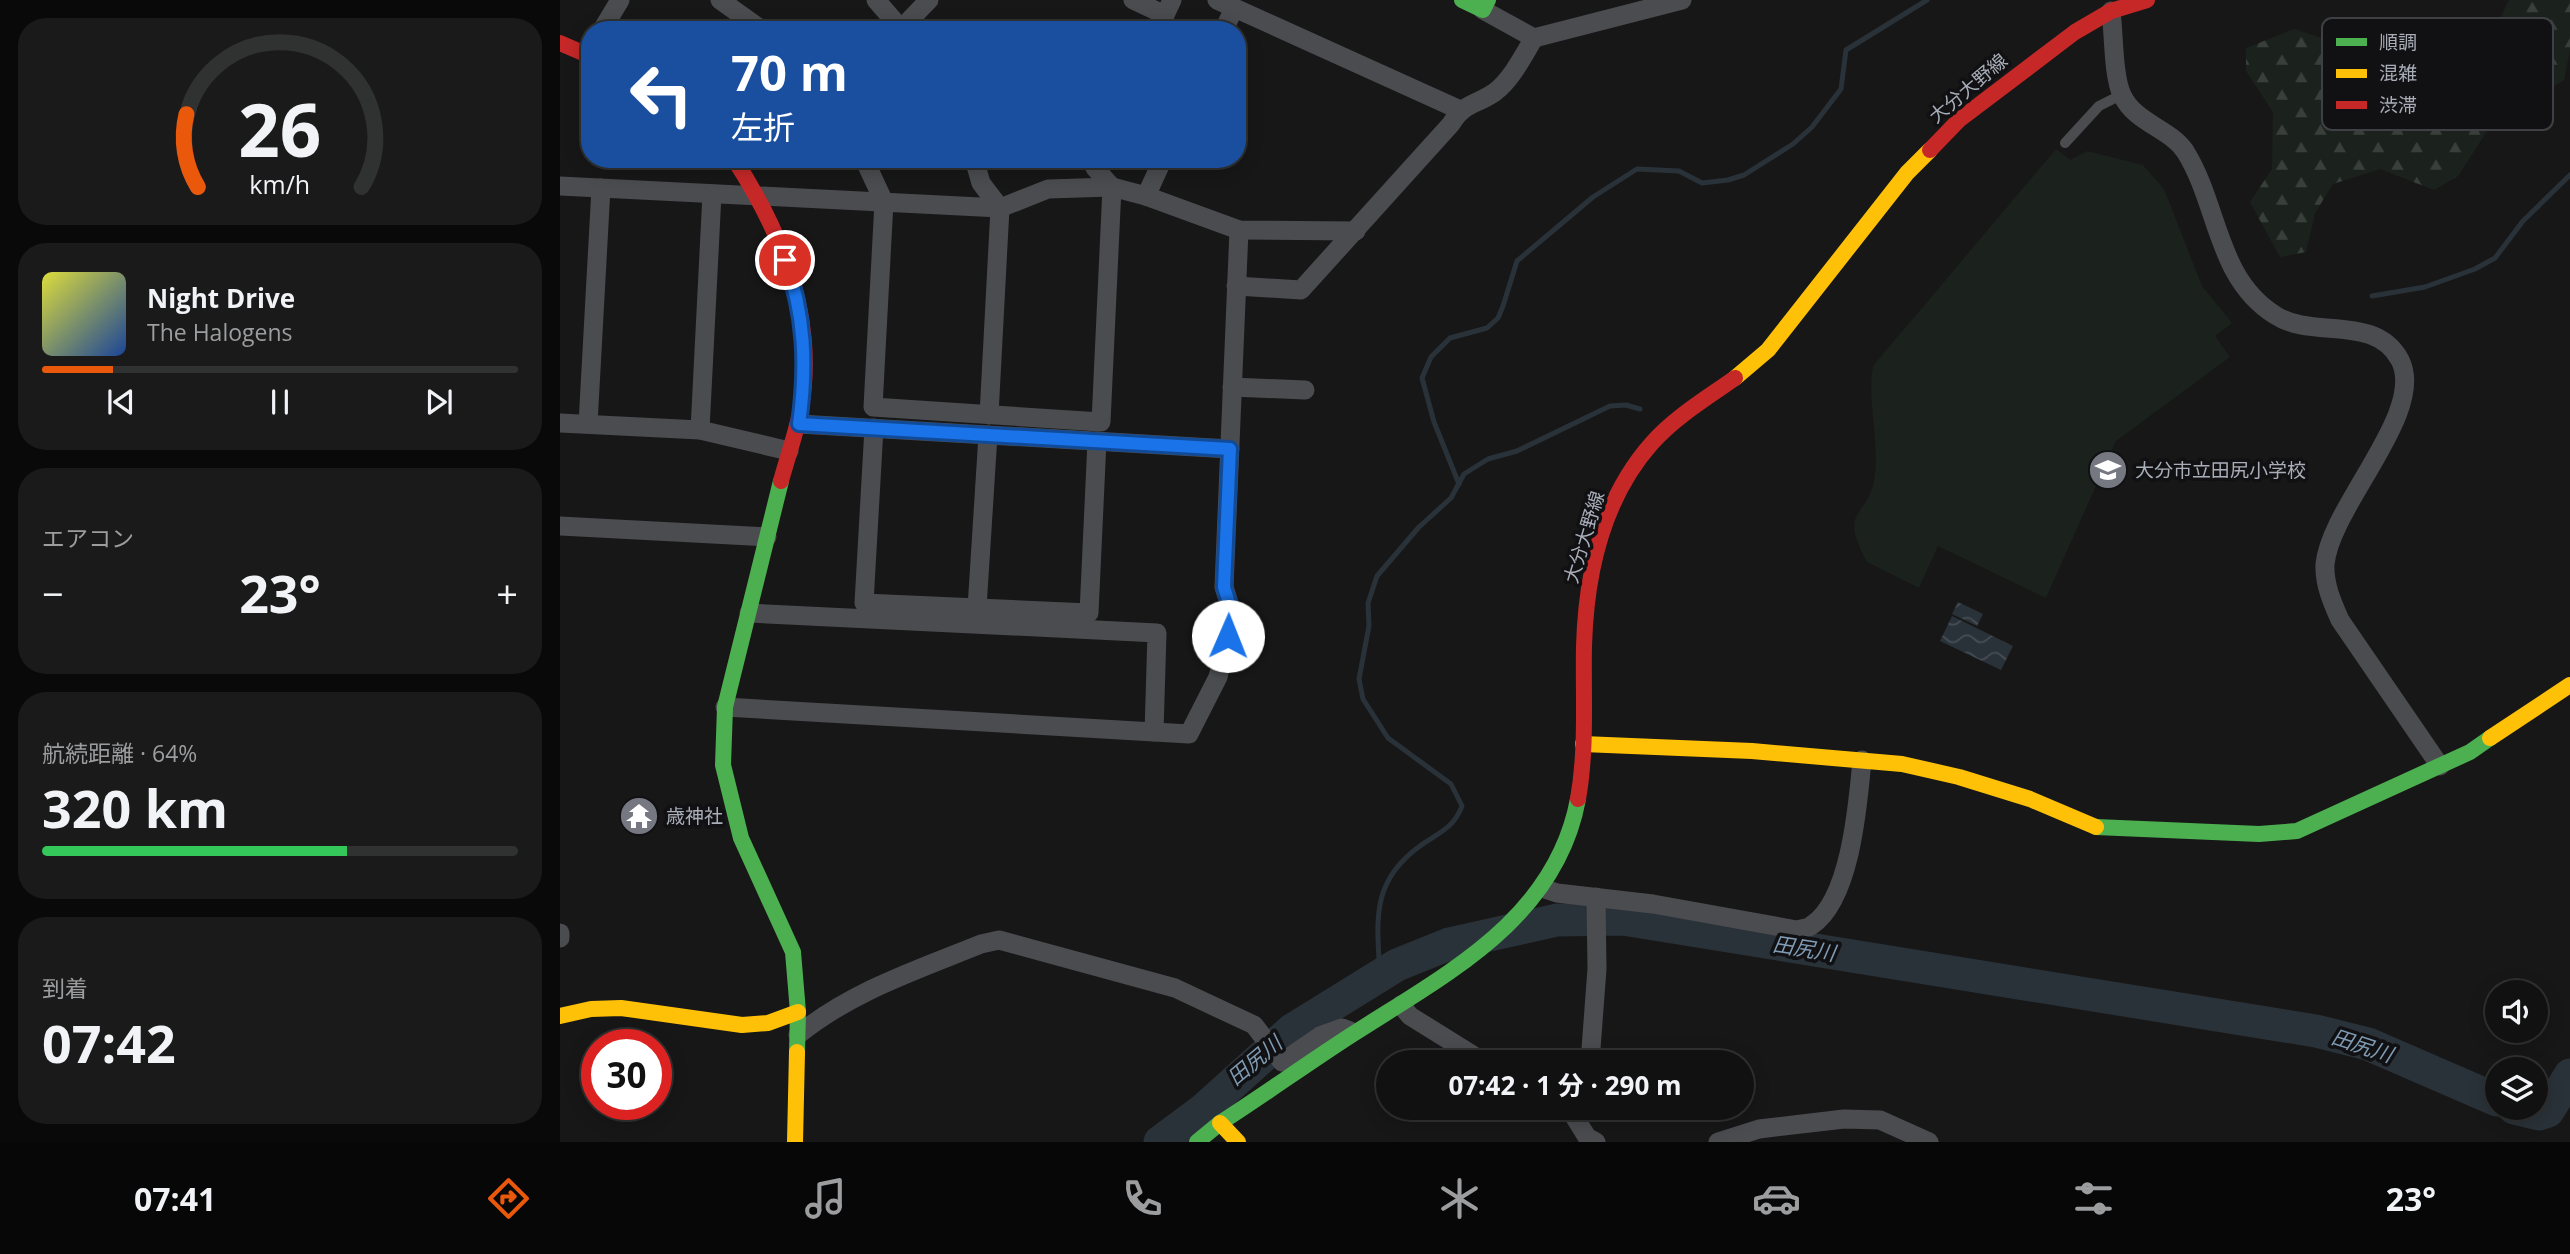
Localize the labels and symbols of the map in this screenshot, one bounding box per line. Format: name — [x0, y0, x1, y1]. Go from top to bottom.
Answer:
legend — [2322, 18, 2553, 130]
text: 順調 — [2379, 29, 2417, 55]
street label: 大分大野線 — [1923, 48, 2013, 128]
text: 混雑 — [2379, 60, 2417, 86]
text: 渋滞 — [2379, 92, 2417, 118]
pin — [755, 230, 815, 290]
school or university icon: 大分市立田尻小学校 — [2087, 449, 2129, 491]
place label: 大分市立田尻小学校 — [2135, 457, 2306, 483]
street label: 大分大野線 — [1558, 488, 1610, 586]
position arrow — [1191, 599, 1265, 673]
temple icon: 歳神社 — [618, 795, 660, 837]
place label: 歳神社 — [666, 803, 723, 829]
water label: 田尻川 — [1771, 929, 1839, 967]
water label: 田尻川 — [2328, 1022, 2398, 1069]
water label: 田尻川 — [1221, 1028, 1289, 1091]
speed limit sign: 30 — [581, 1029, 672, 1120]

